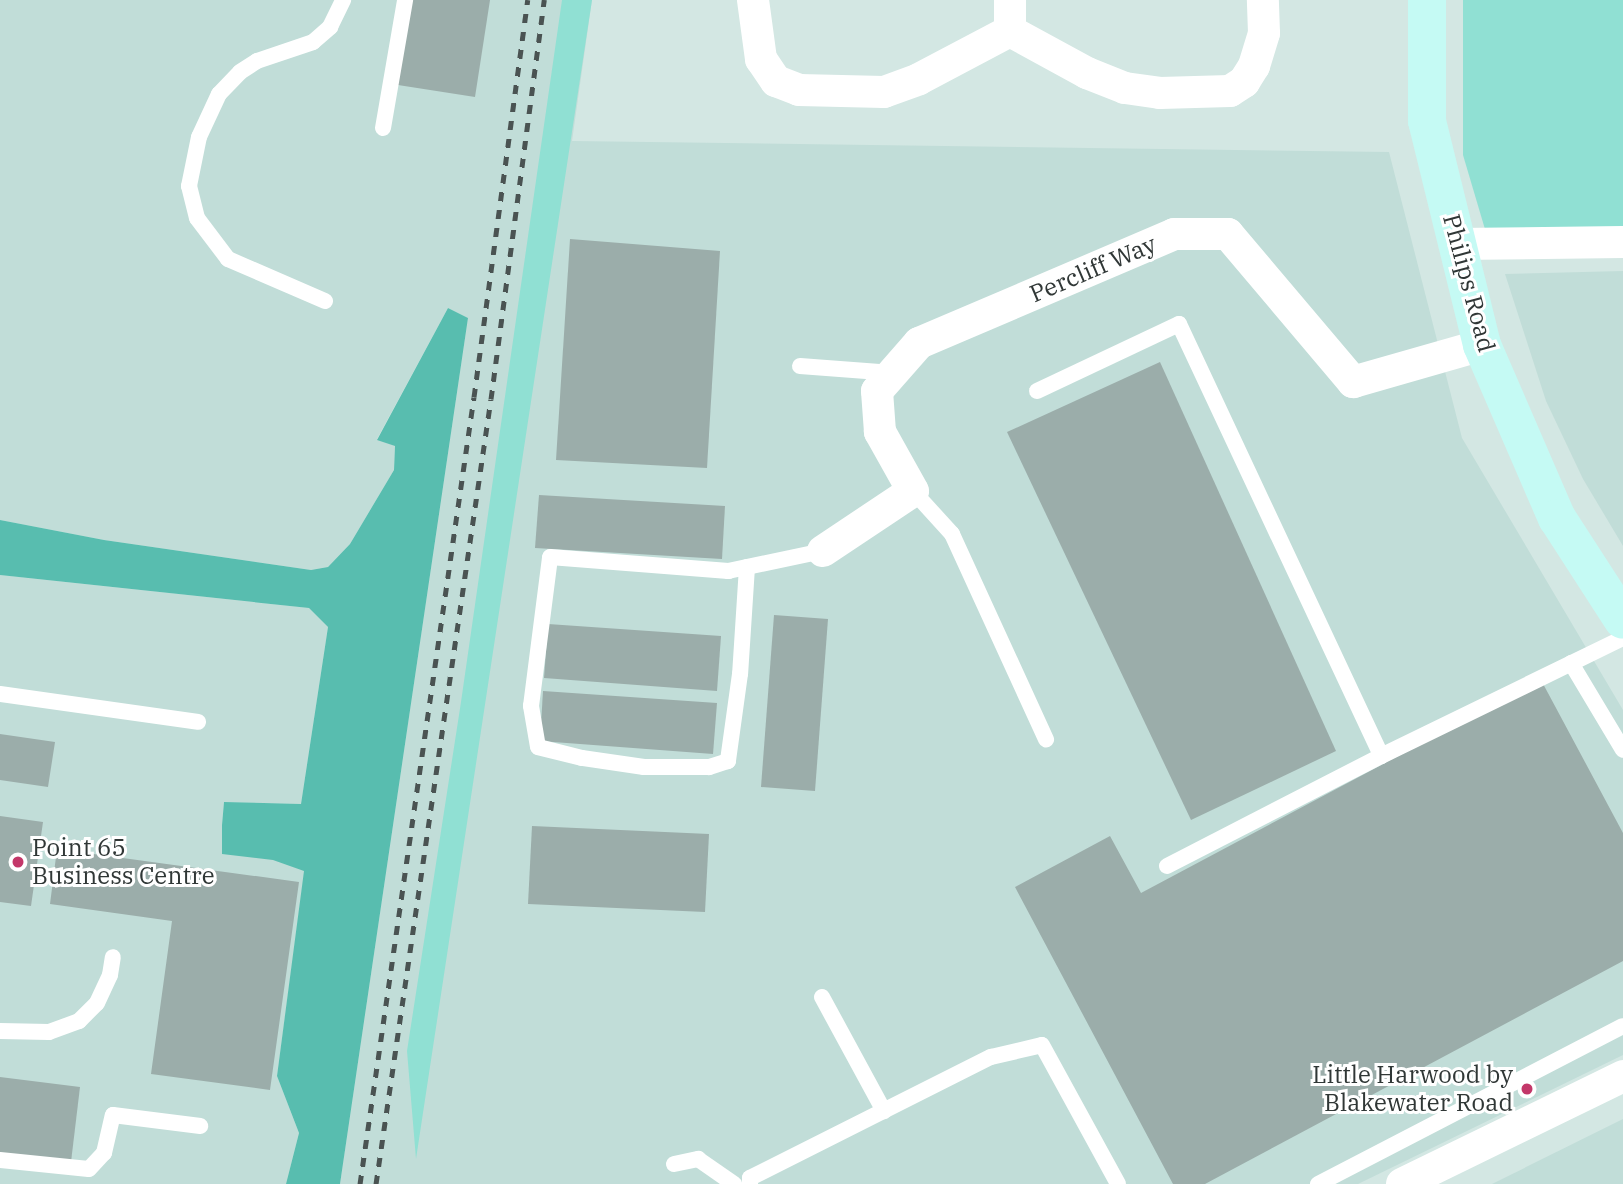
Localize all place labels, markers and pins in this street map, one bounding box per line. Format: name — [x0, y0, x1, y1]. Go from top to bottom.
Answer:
place label: Point 65 Business Centre — [32, 834, 215, 890]
marker: Point 65 Business Centre — [10, 854, 26, 870]
place label: Little Harwood by Blakewater Road — [1312, 1061, 1513, 1117]
marker: Little Harwood by Blakewater Road — [1519, 1081, 1535, 1097]

